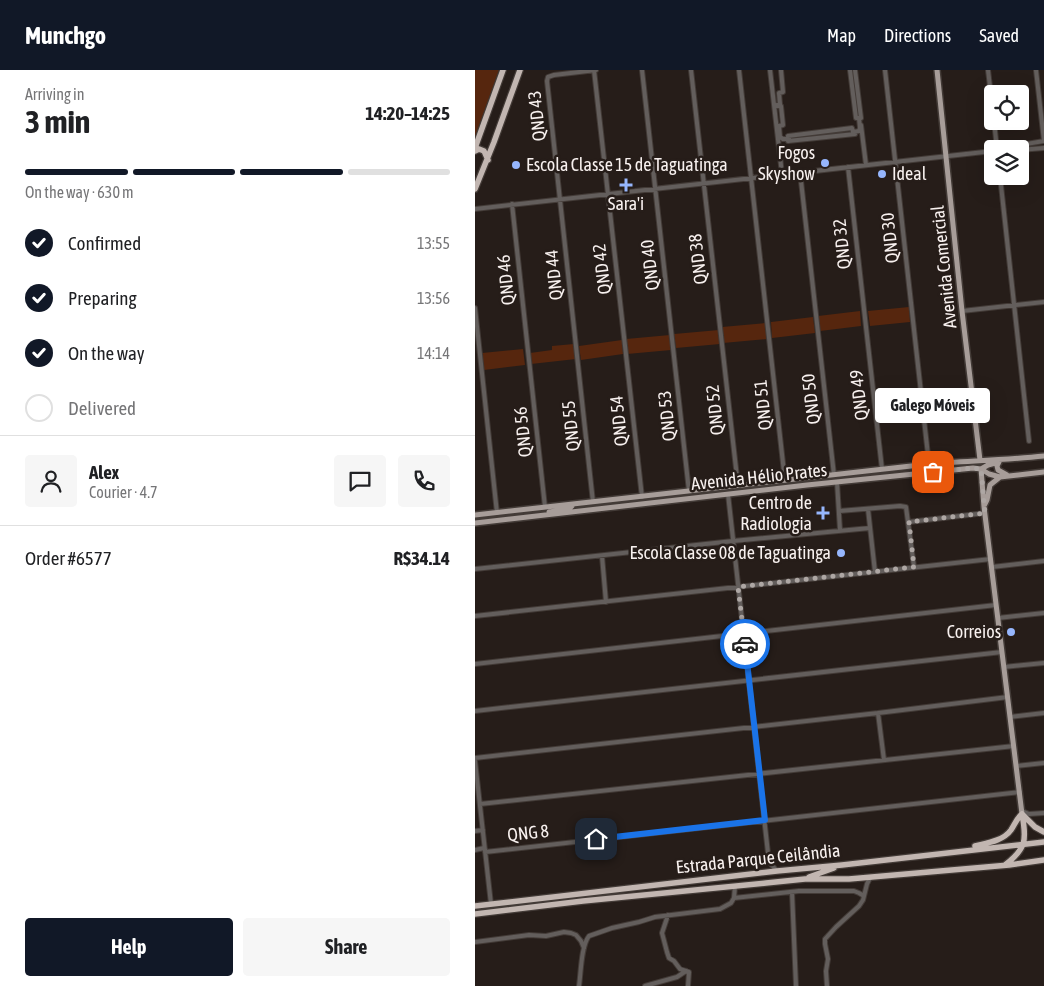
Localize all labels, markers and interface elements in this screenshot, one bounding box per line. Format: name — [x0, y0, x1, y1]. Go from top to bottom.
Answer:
text: Munchgo — [25, 22, 106, 49]
text: Map — [827, 25, 856, 46]
text: Directions — [884, 25, 951, 46]
text: Saved — [979, 25, 1019, 46]
text: Arriving in — [25, 85, 85, 103]
map controls — [984, 85, 1029, 185]
button: locate — [984, 85, 1029, 130]
street label: QND 43 — [523, 90, 550, 142]
text: 14:20–14:25 — [365, 102, 450, 124]
text: 3 min — [25, 103, 90, 140]
button: layers — [984, 140, 1029, 185]
place label: Fogos Skyshow — [758, 142, 815, 184]
place label: Escola Classe 15 de Taguatinga — [526, 154, 728, 175]
marker: Fogos Skyshow — [819, 157, 831, 169]
marker: Escola Classe 15 de Taguatinga — [510, 159, 522, 171]
place label: Ideal — [892, 163, 927, 184]
marker: Ideal — [876, 168, 888, 180]
marker: Sara'i — [620, 179, 632, 191]
text: On the way · 630 m — [25, 183, 134, 201]
place label: Sara'i — [608, 193, 644, 214]
street label: Avenida Comercial — [927, 204, 960, 330]
street label: QND 30 — [876, 212, 903, 264]
street label: QND 32 — [828, 218, 855, 270]
icon: check — [25, 229, 53, 257]
text: Confirmed — [68, 232, 141, 254]
street label: QND 38 — [684, 233, 711, 285]
text: 13:55 — [417, 234, 450, 252]
street label: QND 40 — [636, 239, 663, 291]
street label: QND 42 — [588, 243, 615, 295]
street label: QND 44 — [540, 249, 567, 301]
street label: QND 46 — [492, 254, 519, 306]
icon: check — [25, 284, 53, 312]
text: Preparing — [68, 287, 137, 309]
text: 13:56 — [417, 289, 450, 307]
icon: check — [25, 339, 53, 367]
text: On the way — [68, 342, 145, 364]
text: 14:14 — [417, 344, 450, 362]
street label: QND 49 — [845, 369, 872, 421]
street label: QND 50 — [797, 373, 824, 425]
street label: QND 51 — [749, 379, 776, 431]
street label: QND 52 — [701, 384, 728, 436]
callout: Galego Móveis — [875, 387, 991, 422]
street label: QND 53 — [653, 390, 680, 442]
street label: QND 54 — [605, 395, 632, 447]
text: Galego Móveis — [890, 396, 975, 414]
text: Delivered — [68, 397, 136, 419]
street label: QND 55 — [557, 400, 584, 452]
street label: QND 56 — [509, 406, 536, 458]
pin — [912, 451, 954, 493]
button: person — [25, 455, 77, 507]
button: chat — [334, 455, 386, 507]
button: phone — [398, 455, 450, 507]
icon: bag — [919, 458, 947, 486]
street label: Avenida Hélio Prates — [690, 459, 828, 494]
text: Alex — [89, 461, 119, 483]
text: Courier · 4.7 — [89, 483, 158, 501]
place label: Centro de Radiologia — [740, 492, 812, 534]
marker: Centro de Radiologia — [816, 506, 830, 520]
place label: Escola Classe 08 de Taguatinga — [629, 542, 831, 563]
text: Order #6577 — [25, 547, 112, 569]
text: R$34.14 — [393, 547, 450, 569]
marker: Escola Classe 08 de Taguatinga — [835, 547, 847, 559]
courier — [720, 619, 770, 669]
place label: Correios — [947, 621, 1001, 642]
marker: Correios — [1005, 626, 1017, 638]
icon: car — [731, 630, 759, 658]
pin — [575, 818, 617, 860]
street label: QNG 8 — [506, 820, 550, 845]
icon: home — [582, 825, 610, 853]
street label: Estrada Parque Ceilândia — [675, 839, 841, 878]
button: Help — [25, 918, 233, 976]
button: Share — [243, 918, 450, 976]

